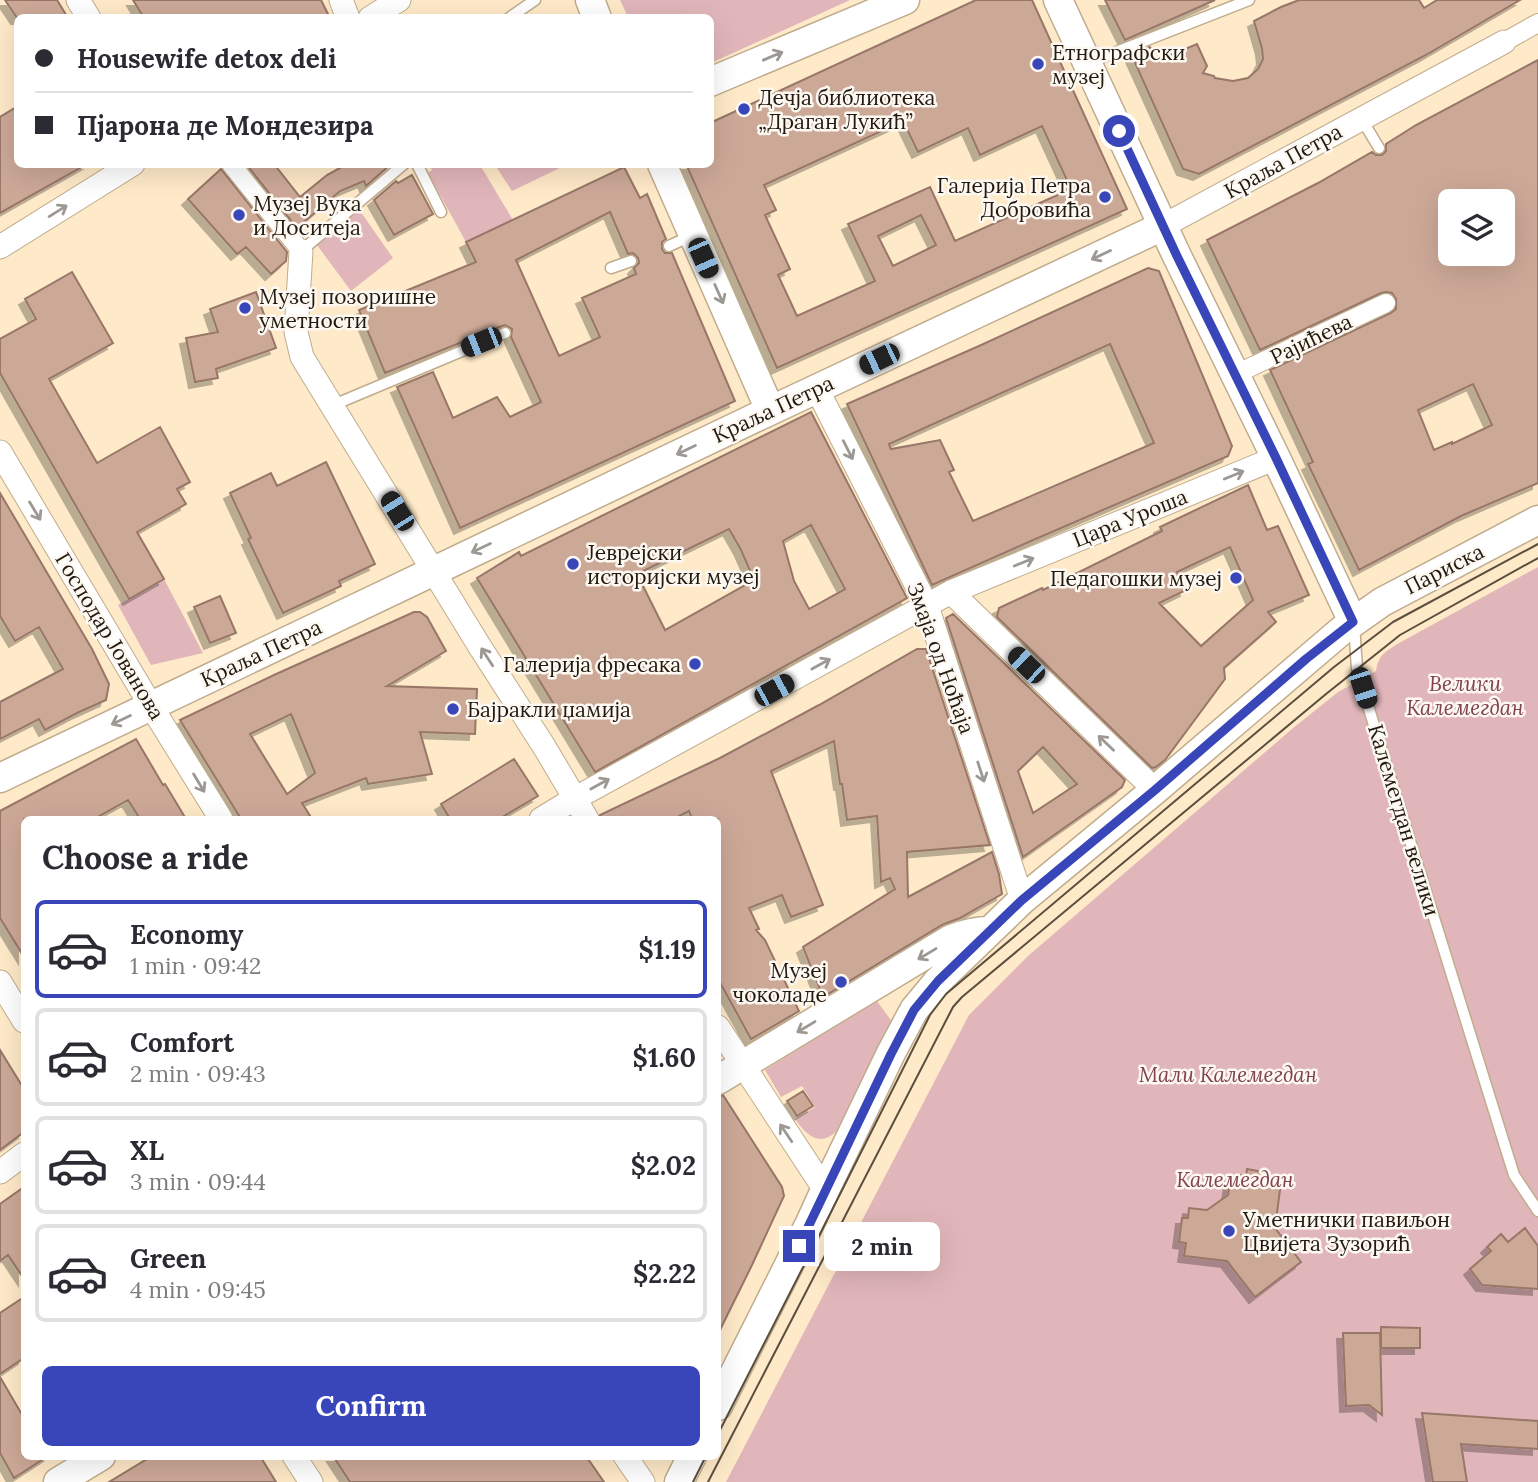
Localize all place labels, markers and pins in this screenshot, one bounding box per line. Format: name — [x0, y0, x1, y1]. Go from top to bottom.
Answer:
place label: Етнографски музеј — [1052, 39, 1185, 90]
marker: Етнографски музеј — [1030, 56, 1046, 72]
place label: Дечја библиотека „Драган Лукић” — [758, 84, 935, 135]
marker: Дечја библиотека „Драган Лукић” — [736, 101, 752, 117]
place label: Галерија Петра Добровића — [937, 172, 1091, 223]
marker: Галерија Петра Добровића — [1097, 189, 1113, 205]
place label: Музеј Вука и Доситеја — [253, 190, 362, 241]
marker: Музеј Вука и Доситеја — [231, 207, 247, 223]
place label: Музеј позоришне уметности — [259, 283, 436, 334]
marker: Музеј позоришне уметности — [237, 300, 253, 316]
place label: Јеврејски историјски музеј — [586, 539, 759, 590]
marker: Јеврејски историјски музеј — [565, 556, 581, 572]
place label: Педагошки музеј — [1050, 565, 1222, 592]
marker: Педагошки музеј — [1228, 570, 1244, 586]
place label: Галерија фресака — [503, 651, 681, 678]
marker: Галерија фресака — [687, 656, 703, 672]
place label: Бајракли џамија — [467, 696, 631, 723]
marker: Бајракли џамија — [445, 701, 461, 717]
place label: Музеј чоколаде — [733, 957, 827, 1008]
marker: Музеј чоколаде — [833, 974, 849, 990]
place label: Уметнички павиљон Цвијета Зузорић — [1242, 1206, 1450, 1257]
marker: Уметнички павиљон Цвијета Зузорић — [1221, 1223, 1237, 1239]

